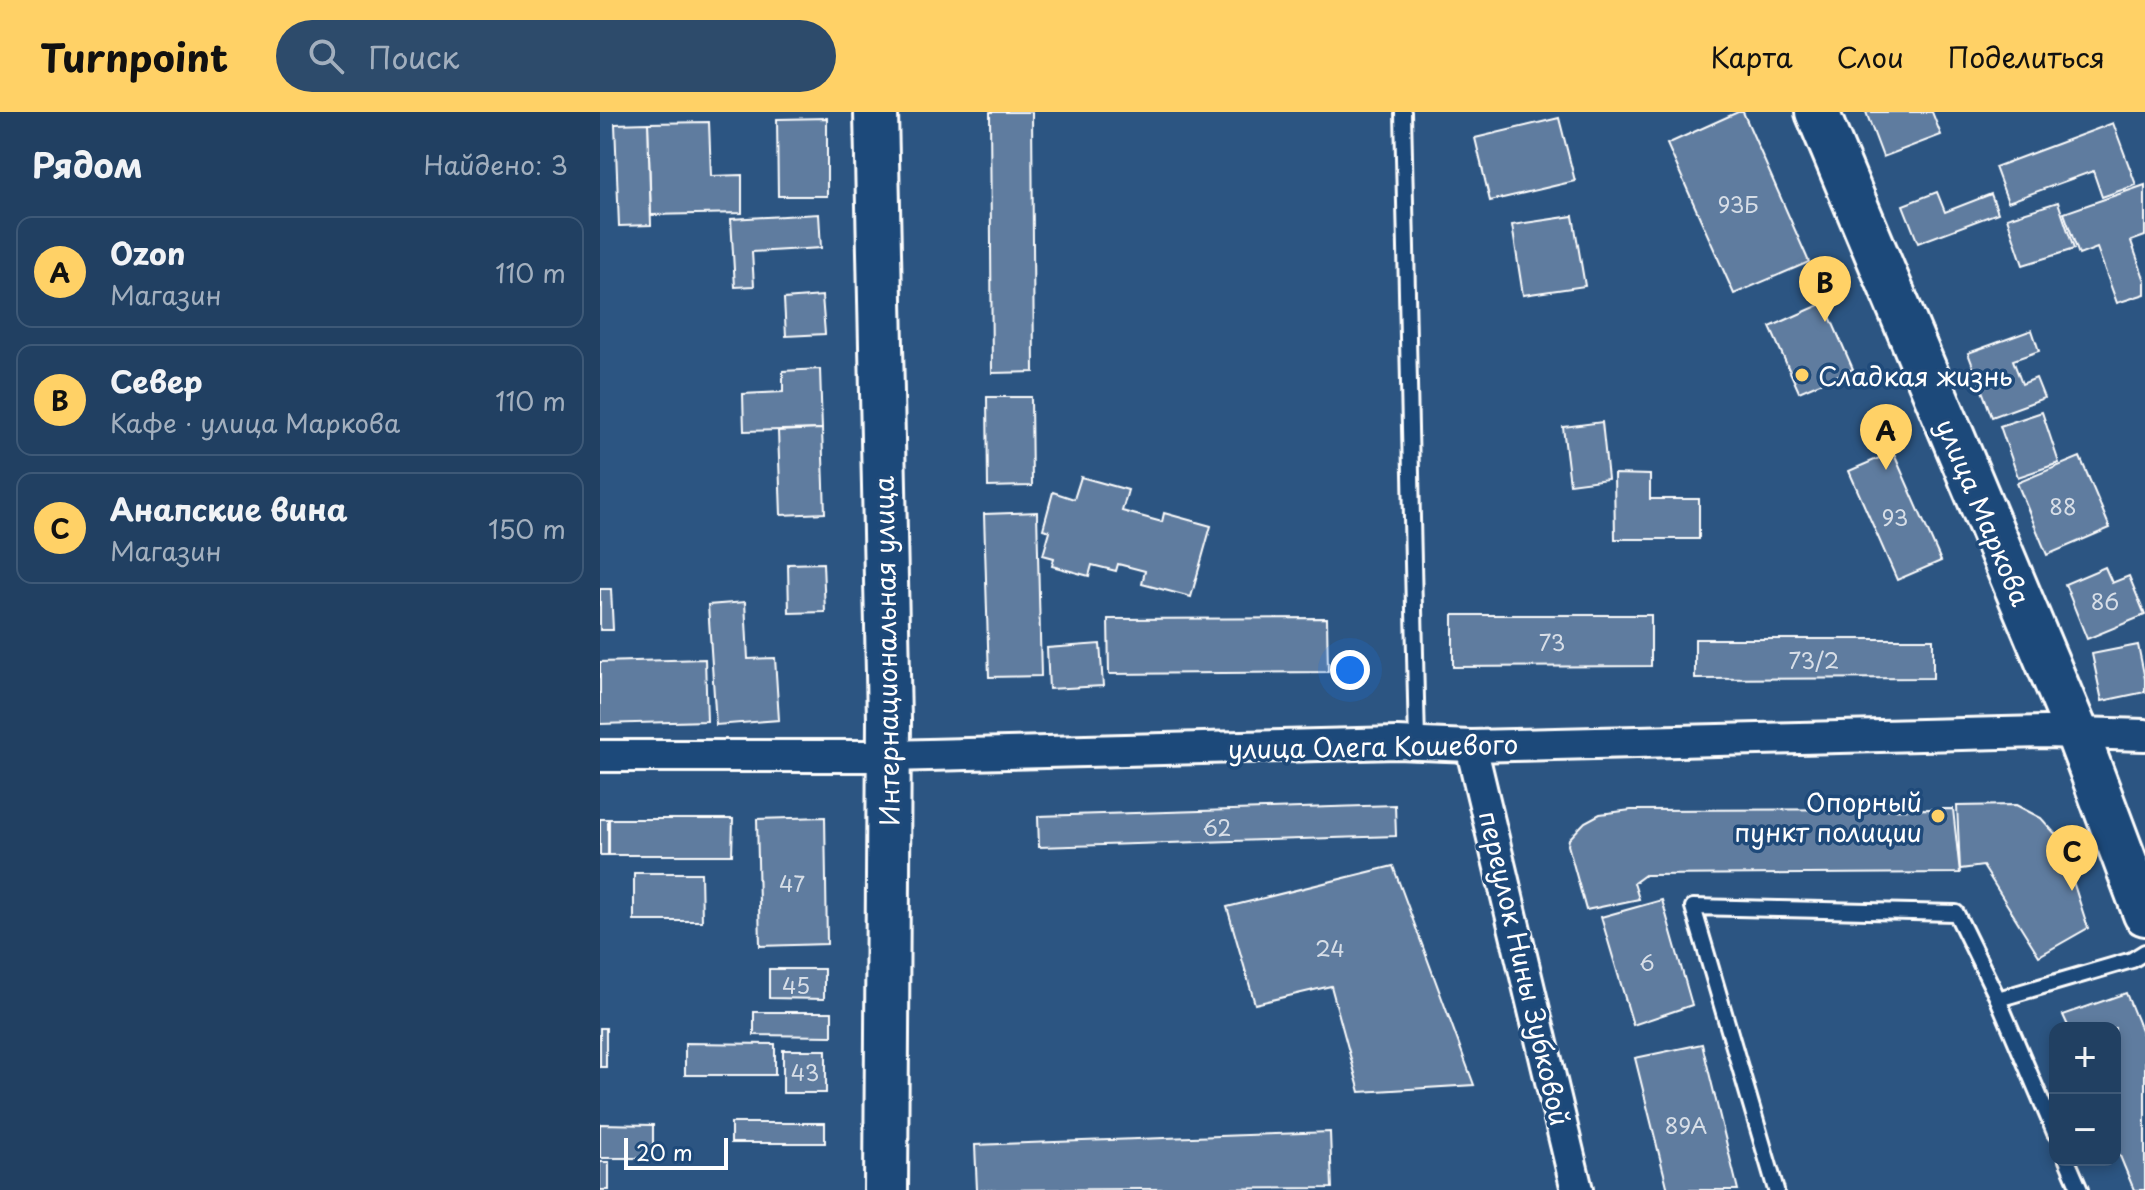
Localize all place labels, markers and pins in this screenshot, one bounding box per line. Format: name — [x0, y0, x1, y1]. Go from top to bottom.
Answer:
pin: B — [1799, 256, 1851, 322]
place label: Сладкая жизнь — [1818, 356, 2013, 395]
marker: Сладкая жизнь — [1793, 366, 1811, 384]
pin: A — [1860, 404, 1912, 470]
place label: Опорный пункт полиции — [1734, 782, 1922, 851]
marker: Опорный пункт полиции — [1929, 807, 1947, 825]
pin: C — [2046, 825, 2098, 891]

